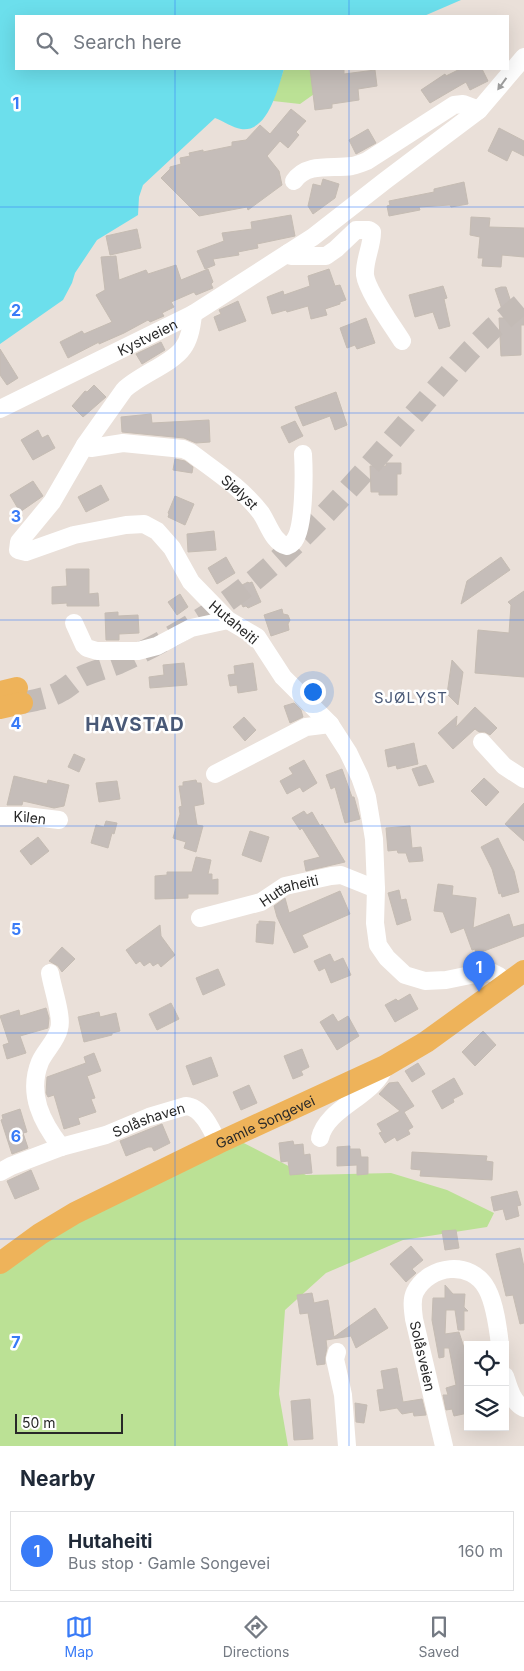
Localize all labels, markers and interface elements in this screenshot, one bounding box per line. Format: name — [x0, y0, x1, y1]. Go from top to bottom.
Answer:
search box — [15, 15, 509, 70]
icon: search — [33, 29, 61, 57]
text: Search here — [73, 31, 182, 54]
one-way arrow — [497, 77, 507, 91]
text: 1 — [13, 93, 19, 113]
text: 2 — [11, 300, 21, 320]
street label: Kystveien — [114, 315, 180, 358]
street label: Sjølyst — [218, 470, 263, 513]
text: 3 — [11, 506, 21, 526]
street label: Hutaheiti — [206, 597, 262, 647]
your location — [300, 679, 326, 705]
district label: SJØLYST — [374, 688, 448, 707]
text: 4 — [11, 713, 22, 733]
district label: HAVSTAD — [85, 713, 185, 736]
street label: Kilen — [14, 808, 47, 827]
street label: Huttaheiti — [256, 871, 320, 909]
text: 5 — [11, 919, 21, 939]
pin: 1 — [463, 951, 495, 992]
street label: Gamle Songevei — [212, 1091, 317, 1152]
street label: Solåshaven — [110, 1098, 187, 1140]
text: 6 — [11, 1126, 21, 1146]
street label: Solåsveien — [407, 1319, 439, 1393]
text: 7 — [11, 1332, 21, 1352]
map controls — [464, 1341, 509, 1431]
button: locate — [464, 1341, 509, 1386]
button: layers — [464, 1386, 509, 1431]
scale bar — [15, 1411, 122, 1434]
text: 50 m — [22, 1414, 56, 1431]
text: Nearby — [20, 1466, 95, 1491]
text: Hutaheiti — [68, 1530, 153, 1553]
text: 1 — [34, 1541, 40, 1561]
text: 160 m — [458, 1541, 503, 1561]
text: Bus stop · Gamle Songevei — [68, 1553, 270, 1573]
tab: Map — [65, 1613, 94, 1660]
tab: Directions — [223, 1613, 289, 1660]
tab: Saved — [418, 1613, 459, 1660]

